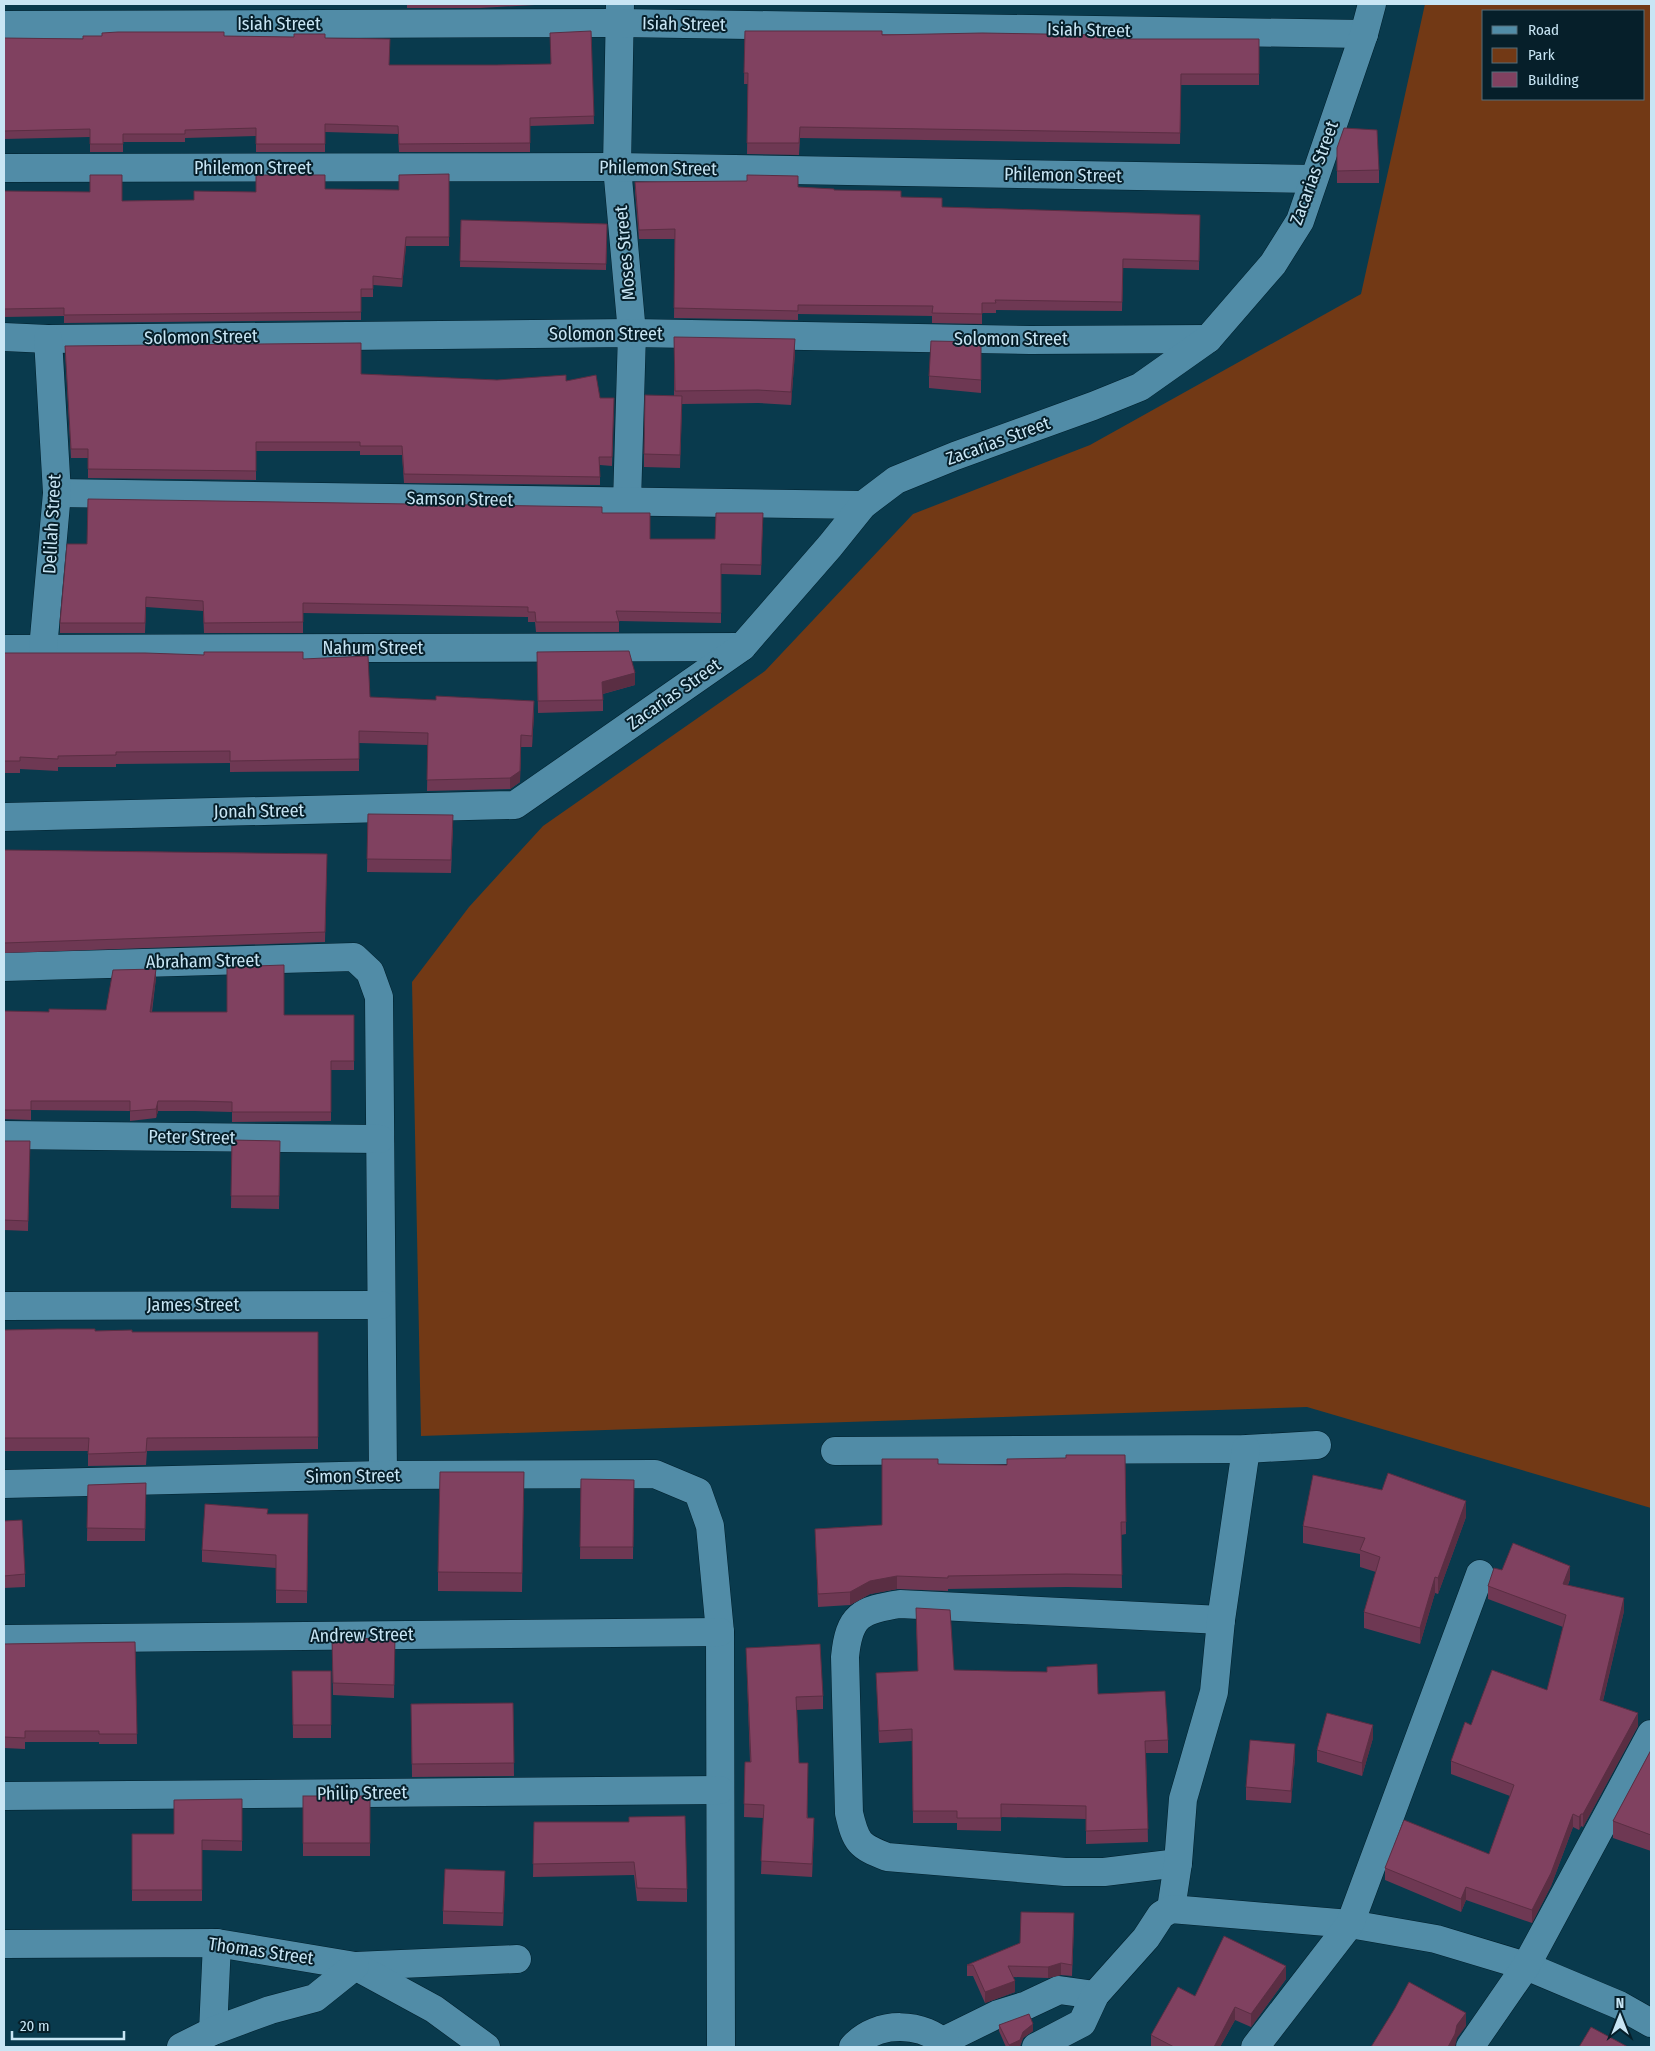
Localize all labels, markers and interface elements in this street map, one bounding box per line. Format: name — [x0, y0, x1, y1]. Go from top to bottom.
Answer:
legend — [1482, 10, 1645, 100]
street label: Isiah Street — [642, 12, 726, 36]
street label: Isiah Street — [237, 13, 321, 35]
street label: Isiah Street — [1047, 18, 1131, 42]
text: Road — [1528, 21, 1559, 39]
text: Park — [1528, 46, 1555, 64]
text: Building — [1528, 71, 1579, 89]
street label: Zacarias Street — [1285, 118, 1343, 228]
street label: Philemon Street — [599, 156, 717, 180]
street label: Philemon Street — [194, 157, 312, 179]
street label: Philemon Street — [1004, 163, 1122, 187]
street label: Moses Street — [610, 205, 640, 301]
street label: Solomon Street — [549, 323, 663, 345]
street label: Solomon Street — [144, 325, 258, 349]
street label: Solomon Street — [954, 328, 1068, 350]
street label: Zacarias Street — [943, 412, 1053, 470]
street label: Delilah Street — [38, 473, 66, 575]
street label: Samson Street — [406, 487, 514, 511]
street label: Nahum Street — [323, 637, 424, 659]
street label: Zacarias Street — [623, 654, 725, 734]
street label: Jonah Street — [213, 799, 305, 823]
street label: Abraham Street — [146, 949, 260, 973]
street label: Peter Street — [148, 1125, 236, 1149]
street label: James Street — [147, 1294, 239, 1316]
street label: Simon Street — [305, 1464, 401, 1488]
street label: Andrew Street — [310, 1623, 414, 1647]
street label: Philip Street — [317, 1781, 408, 1805]
street label: Thomas Street — [207, 1933, 315, 1969]
north arrow — [1595, 1991, 1645, 2041]
text: N — [1616, 1995, 1624, 2012]
scale bar — [12, 2008, 125, 2040]
text: 20 m — [20, 2017, 50, 2035]

